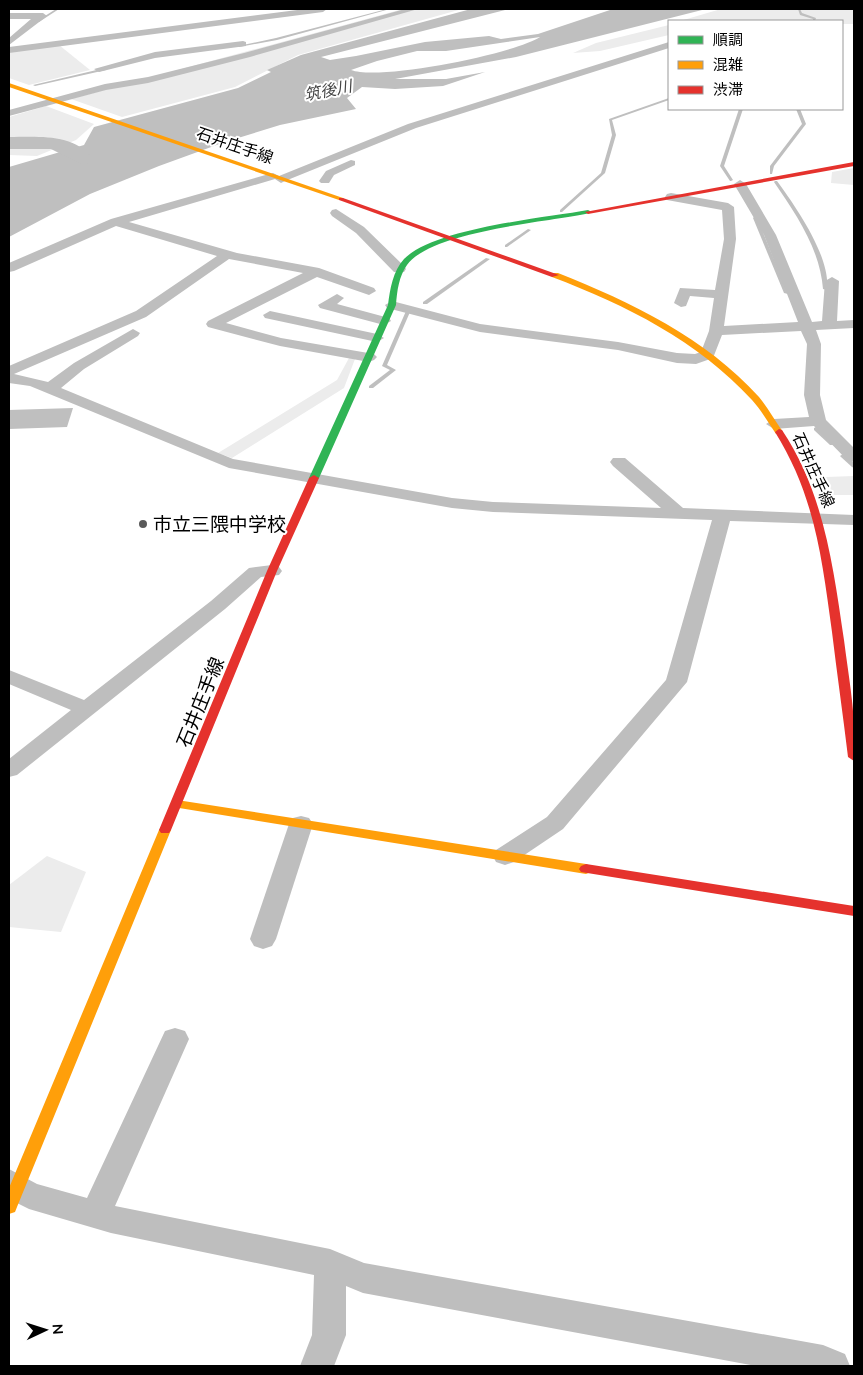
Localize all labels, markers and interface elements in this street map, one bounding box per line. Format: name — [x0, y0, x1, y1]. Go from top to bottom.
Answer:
legend — [668, 20, 843, 110]
text: 順調 — [713, 30, 743, 49]
text: 混雑 — [713, 55, 743, 74]
water label: 筑後川 — [303, 75, 355, 104]
text: 渋滞 — [713, 80, 743, 99]
street label: 石井庄手線 — [194, 123, 276, 167]
street label: 石井庄手線 — [789, 429, 839, 511]
place label: 市立三隈中学校 — [153, 512, 286, 536]
marker: 市立三隈中学校 — [137, 518, 149, 530]
street label: 石井庄手線 — [171, 653, 229, 751]
north arrow — [20, 1305, 70, 1355]
text: N — [49, 1323, 67, 1335]

